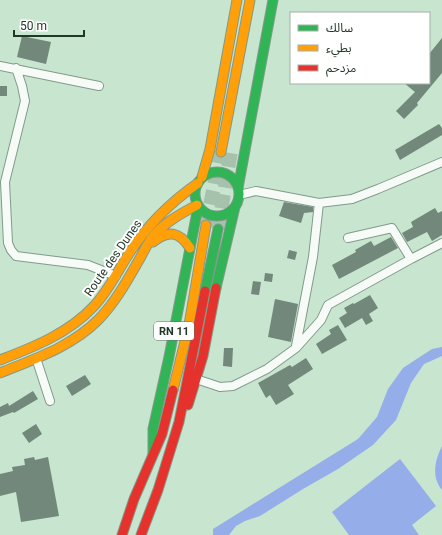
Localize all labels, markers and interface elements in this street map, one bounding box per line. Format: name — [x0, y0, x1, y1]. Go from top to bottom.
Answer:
scale bar — [14, 12, 84, 38]
legend — [290, 12, 430, 84]
text: 50 m — [20, 19, 47, 33]
text: سالك — [326, 21, 353, 35]
text: بطيء — [326, 41, 352, 58]
text: مزدحم — [326, 61, 356, 77]
street label: Route des Dunes — [81, 217, 145, 299]
road number: RN 11 — [154, 322, 194, 340]

